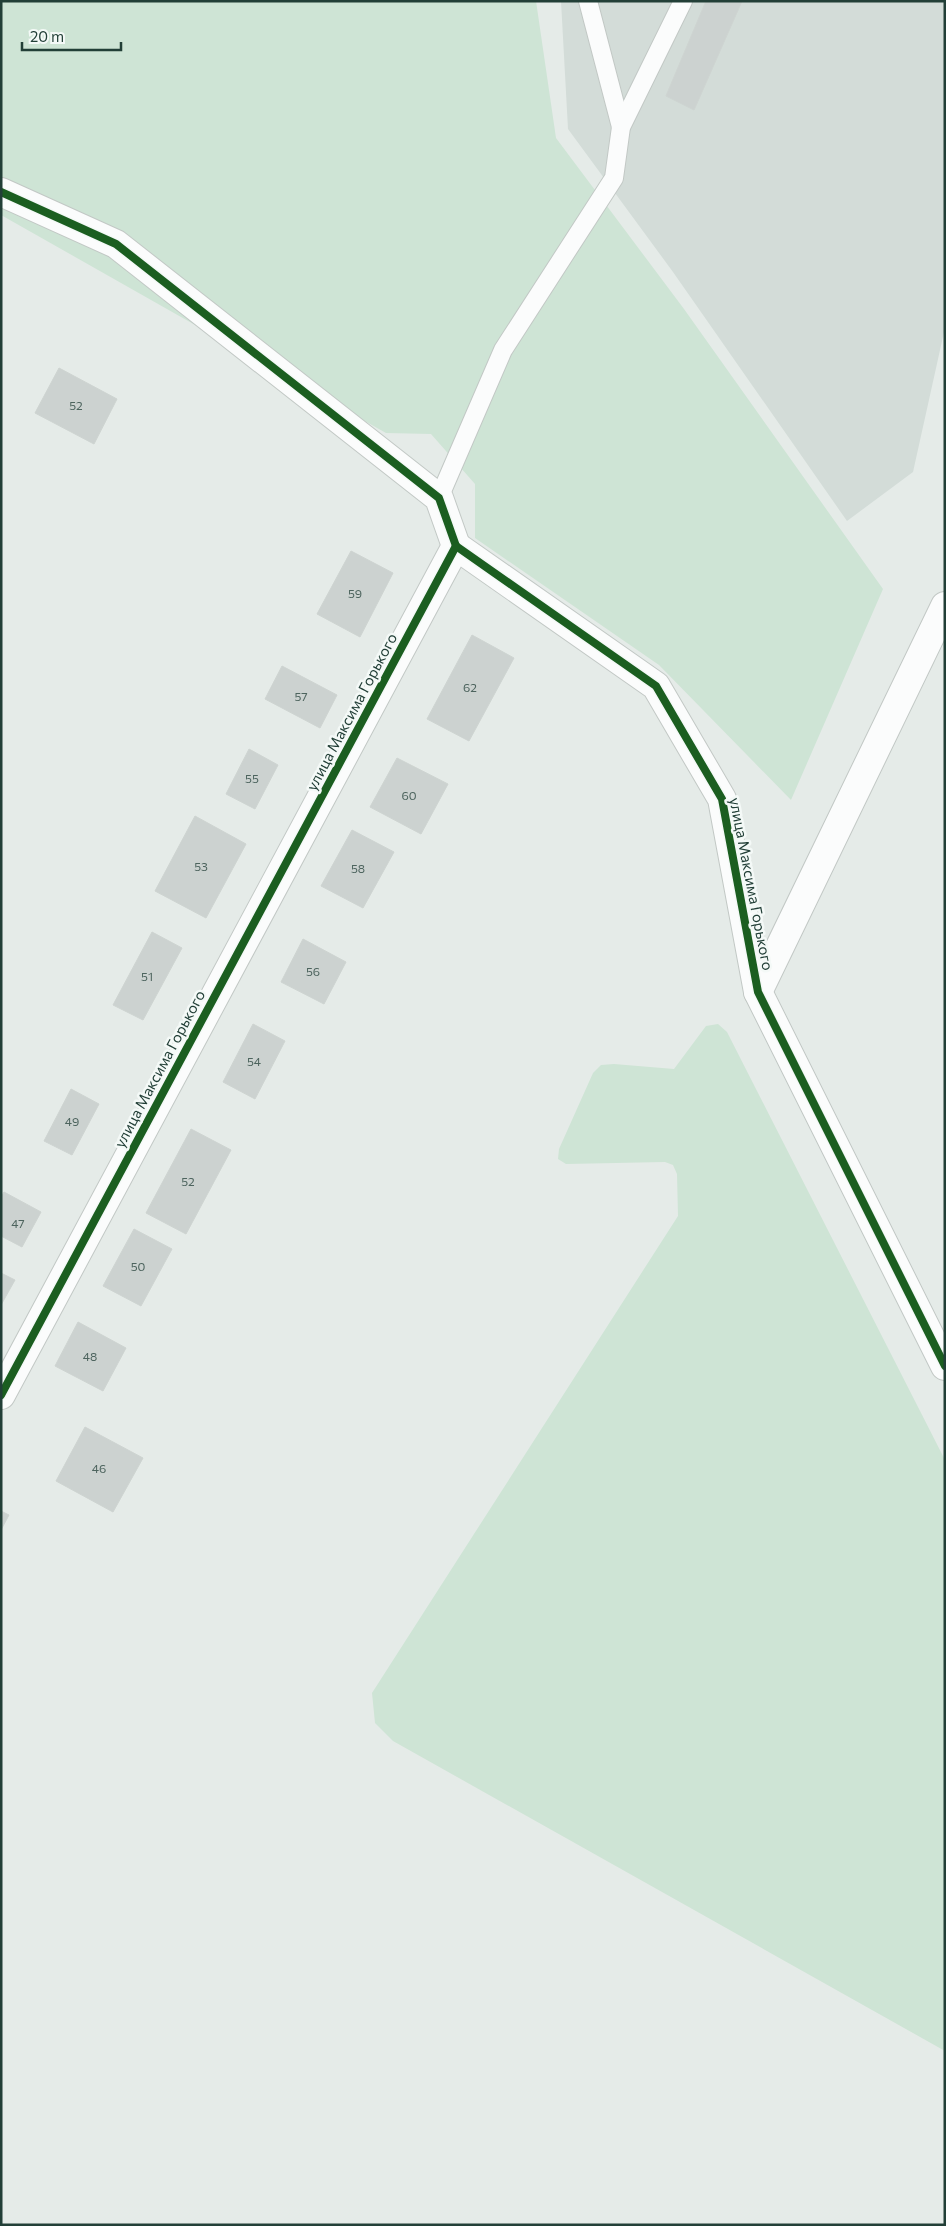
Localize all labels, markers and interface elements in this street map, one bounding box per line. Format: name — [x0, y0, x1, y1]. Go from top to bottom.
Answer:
scale bar — [22, 20, 121, 52]
text: 20 m — [30, 27, 64, 45]
house number: 52 — [69, 398, 83, 412]
house number: 59 — [348, 586, 362, 600]
street label: улица Максима Горького — [302, 630, 400, 793]
house number: 62 — [463, 680, 477, 694]
house number: 57 — [294, 689, 308, 703]
house number: 55 — [245, 771, 259, 785]
house number: 60 — [401, 788, 417, 802]
street label: улица Максима Горького — [726, 796, 778, 972]
house number: 53 — [194, 859, 208, 873]
house number: 58 — [351, 861, 365, 875]
house number: 56 — [306, 964, 320, 978]
house number: 51 — [141, 969, 153, 983]
street label: улица Максима Горького — [110, 987, 208, 1150]
house number: 54 — [247, 1054, 261, 1068]
house number: 49 — [65, 1114, 79, 1128]
house number: 52 — [181, 1174, 195, 1188]
house number: 47 — [11, 1216, 25, 1230]
house number: 50 — [131, 1259, 146, 1273]
house number: 48 — [83, 1349, 97, 1363]
house number: 46 — [92, 1461, 106, 1475]

